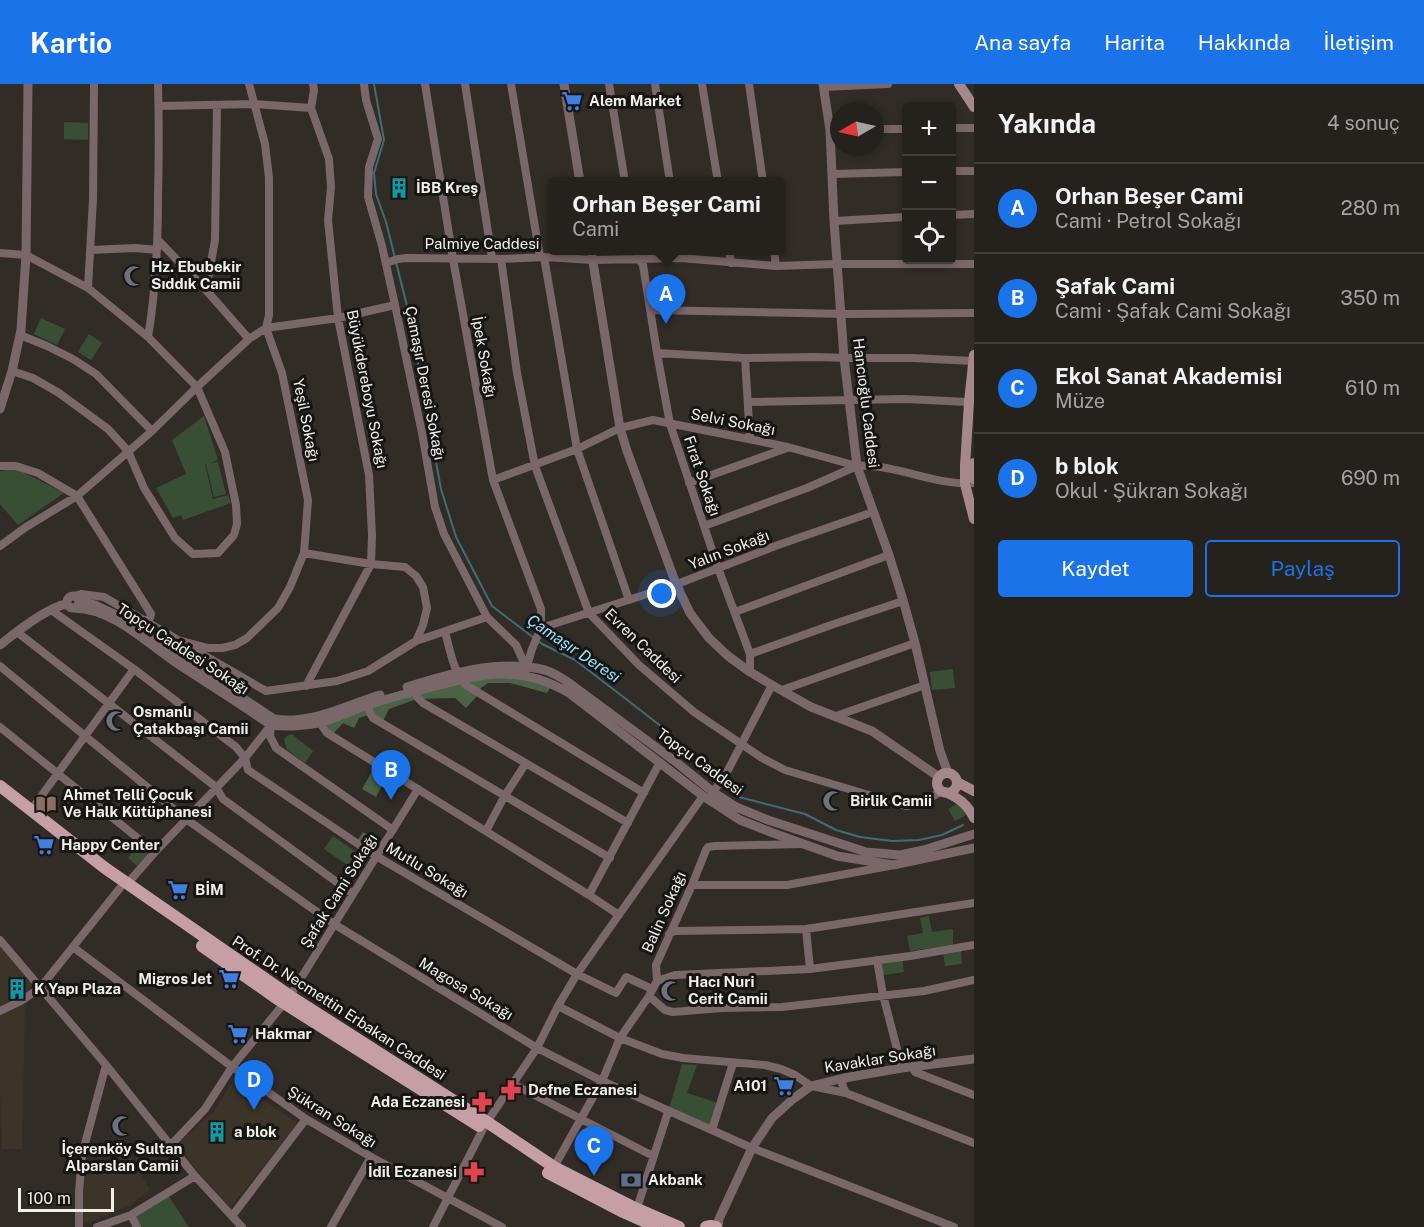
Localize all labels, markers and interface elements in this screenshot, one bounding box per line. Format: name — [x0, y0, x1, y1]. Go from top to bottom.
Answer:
text: Kartio — [30, 26, 112, 59]
text: Ana sayfa — [974, 30, 1071, 55]
text: Harita — [1104, 30, 1165, 55]
text: Hakkında — [1198, 30, 1291, 55]
text: İletişim — [1324, 30, 1394, 55]
supermarket icon: Alem Market — [560, 89, 584, 113]
place label: Alem Market — [589, 92, 681, 109]
north arrow — [830, 102, 884, 156]
map controls — [902, 102, 956, 264]
button: + — [902, 102, 956, 156]
text: Yakında — [998, 108, 1096, 139]
text: 4 sonuç — [1327, 111, 1400, 135]
button: − — [902, 156, 956, 210]
building icon: İBB Kreş — [387, 176, 411, 200]
popup — [548, 177, 785, 255]
place label: İBB Kreş — [416, 179, 478, 196]
text: Orhan Beşer Cami — [1055, 183, 1244, 209]
text: Orhan Beşer Cami — [572, 191, 761, 217]
text: A — [1010, 196, 1025, 220]
text: 280 m — [1341, 196, 1400, 220]
text: Cami · Petrol Sokağı — [1055, 209, 1241, 233]
button: locate — [902, 210, 956, 264]
text: Cami — [572, 217, 619, 241]
street label: Palmiye Caddesi — [425, 235, 539, 252]
place label: Hz. Ebubekir Sıddık Camii — [151, 258, 242, 292]
mosque icon: Hz. Ebubekir Sıddık Camii — [122, 264, 146, 288]
text: Şafak Cami — [1055, 273, 1175, 299]
pin: A — [646, 274, 686, 324]
text: B — [1011, 286, 1024, 310]
text: 350 m — [1340, 286, 1400, 310]
text: Cami · Şafak Cami Sokağı — [1055, 299, 1291, 323]
street label: Çamaşır Deresi Sokağı — [402, 304, 449, 461]
street label: Büyükdereboyu Sokağı — [344, 308, 391, 470]
street label: İpek Sokağı — [469, 315, 501, 399]
street label: Hancıoğlu Caddesi — [850, 337, 883, 469]
text: Ekol Sanat Akademisi — [1055, 363, 1282, 389]
text: C — [1010, 376, 1025, 400]
text: 610 m — [1345, 376, 1400, 400]
street label: Yeşil Sokağı — [290, 377, 323, 463]
text: Müze — [1055, 389, 1105, 413]
street label: Selvi Sokağı — [689, 405, 777, 438]
street label: Fırat Sokağı — [681, 433, 724, 518]
text: b blok — [1055, 453, 1119, 479]
text: D — [1010, 466, 1025, 490]
text: 690 m — [1341, 466, 1400, 490]
text: Okul · Şükran Sokağı — [1055, 479, 1248, 503]
street label: Yalın Sokağı — [686, 526, 772, 573]
button: Kaydet — [998, 540, 1193, 597]
button: Paylaş — [1205, 540, 1400, 597]
your location — [647, 579, 676, 608]
street label: Topçu Caddesi Sokağı — [114, 600, 252, 698]
street label: Evren Caddesi — [602, 605, 685, 686]
water label: Çamaşır Deresi — [524, 610, 624, 687]
place label: Osmanlı Çatakbaşı Camii — [133, 703, 248, 737]
mosque icon: Osmanlı Çatakbaşı Camii — [104, 709, 128, 733]
street label: Topçu Caddesi — [654, 725, 746, 798]
pin: B — [372, 750, 410, 800]
place label: Ahmet Telli Çocuk Ve Halk Kütüphanesi — [63, 786, 212, 820]
mosque icon: Birlik Camii — [821, 789, 845, 813]
library icon: Ahmet Telli Çocuk Ve Halk Kütüphanesi — [34, 792, 58, 816]
place label: Birlik Camii — [850, 792, 932, 809]
street label: Şafak Cami Sokağı — [297, 831, 381, 951]
supermarket icon: Happy Center — [32, 833, 56, 857]
place label: Happy Center — [61, 836, 160, 853]
street label: Mutlu Sokağı — [383, 838, 471, 901]
street label: Balin Sokağı — [638, 869, 689, 955]
supermarket icon: BİM — [166, 878, 190, 902]
place label: BİM — [195, 881, 224, 898]
street label: Prof. Dr. Necmettin Erbakan Caddesi — [229, 932, 449, 1084]
street label: Magosa Sokağı — [416, 954, 516, 1023]
supermarket icon: Migros Jet — [217, 967, 241, 991]
place label: Migros Jet — [138, 970, 212, 987]
place label: Hacı Nuri Cerit Camii — [688, 973, 768, 1007]
building icon: K Yapı Plaza — [5, 977, 29, 1001]
mosque icon: Hacı Nuri Cerit Camii — [659, 979, 683, 1003]
place label: K Yapı Plaza — [34, 980, 121, 997]
supermarket icon: Hakmar — [226, 1022, 250, 1046]
place label: Hakmar — [255, 1025, 312, 1042]
street label: Kavaklar Sokağı — [823, 1041, 937, 1076]
pin: D — [234, 1060, 274, 1110]
supermarket icon: A101 — [772, 1074, 796, 1098]
place label: A101 — [734, 1077, 767, 1094]
pharmacy icon: Defne Eczanesi — [499, 1078, 523, 1102]
place label: Defne Eczanesi — [528, 1081, 637, 1098]
street label: Şükran Sokağı — [285, 1082, 380, 1151]
pharmacy icon: Ada Eczanesi — [470, 1090, 494, 1114]
place label: Ada Eczanesi — [370, 1093, 465, 1110]
mosque icon: İçerenköy Sultan Alparslan Camii — [110, 1114, 134, 1138]
building icon: a blok — [205, 1120, 229, 1144]
place label: a blok — [234, 1123, 277, 1140]
pin: C — [574, 1126, 614, 1176]
place label: İçerenköy Sultan Alparslan Camii — [62, 1140, 182, 1174]
pharmacy icon: İdil Eczanesi — [462, 1160, 486, 1184]
place label: İdil Eczanesi — [368, 1163, 457, 1180]
bank icon: Akbank — [619, 1168, 643, 1192]
place label: Akbank — [648, 1171, 703, 1188]
scale bar — [18, 1185, 114, 1212]
text: 100 m — [27, 1189, 71, 1208]

